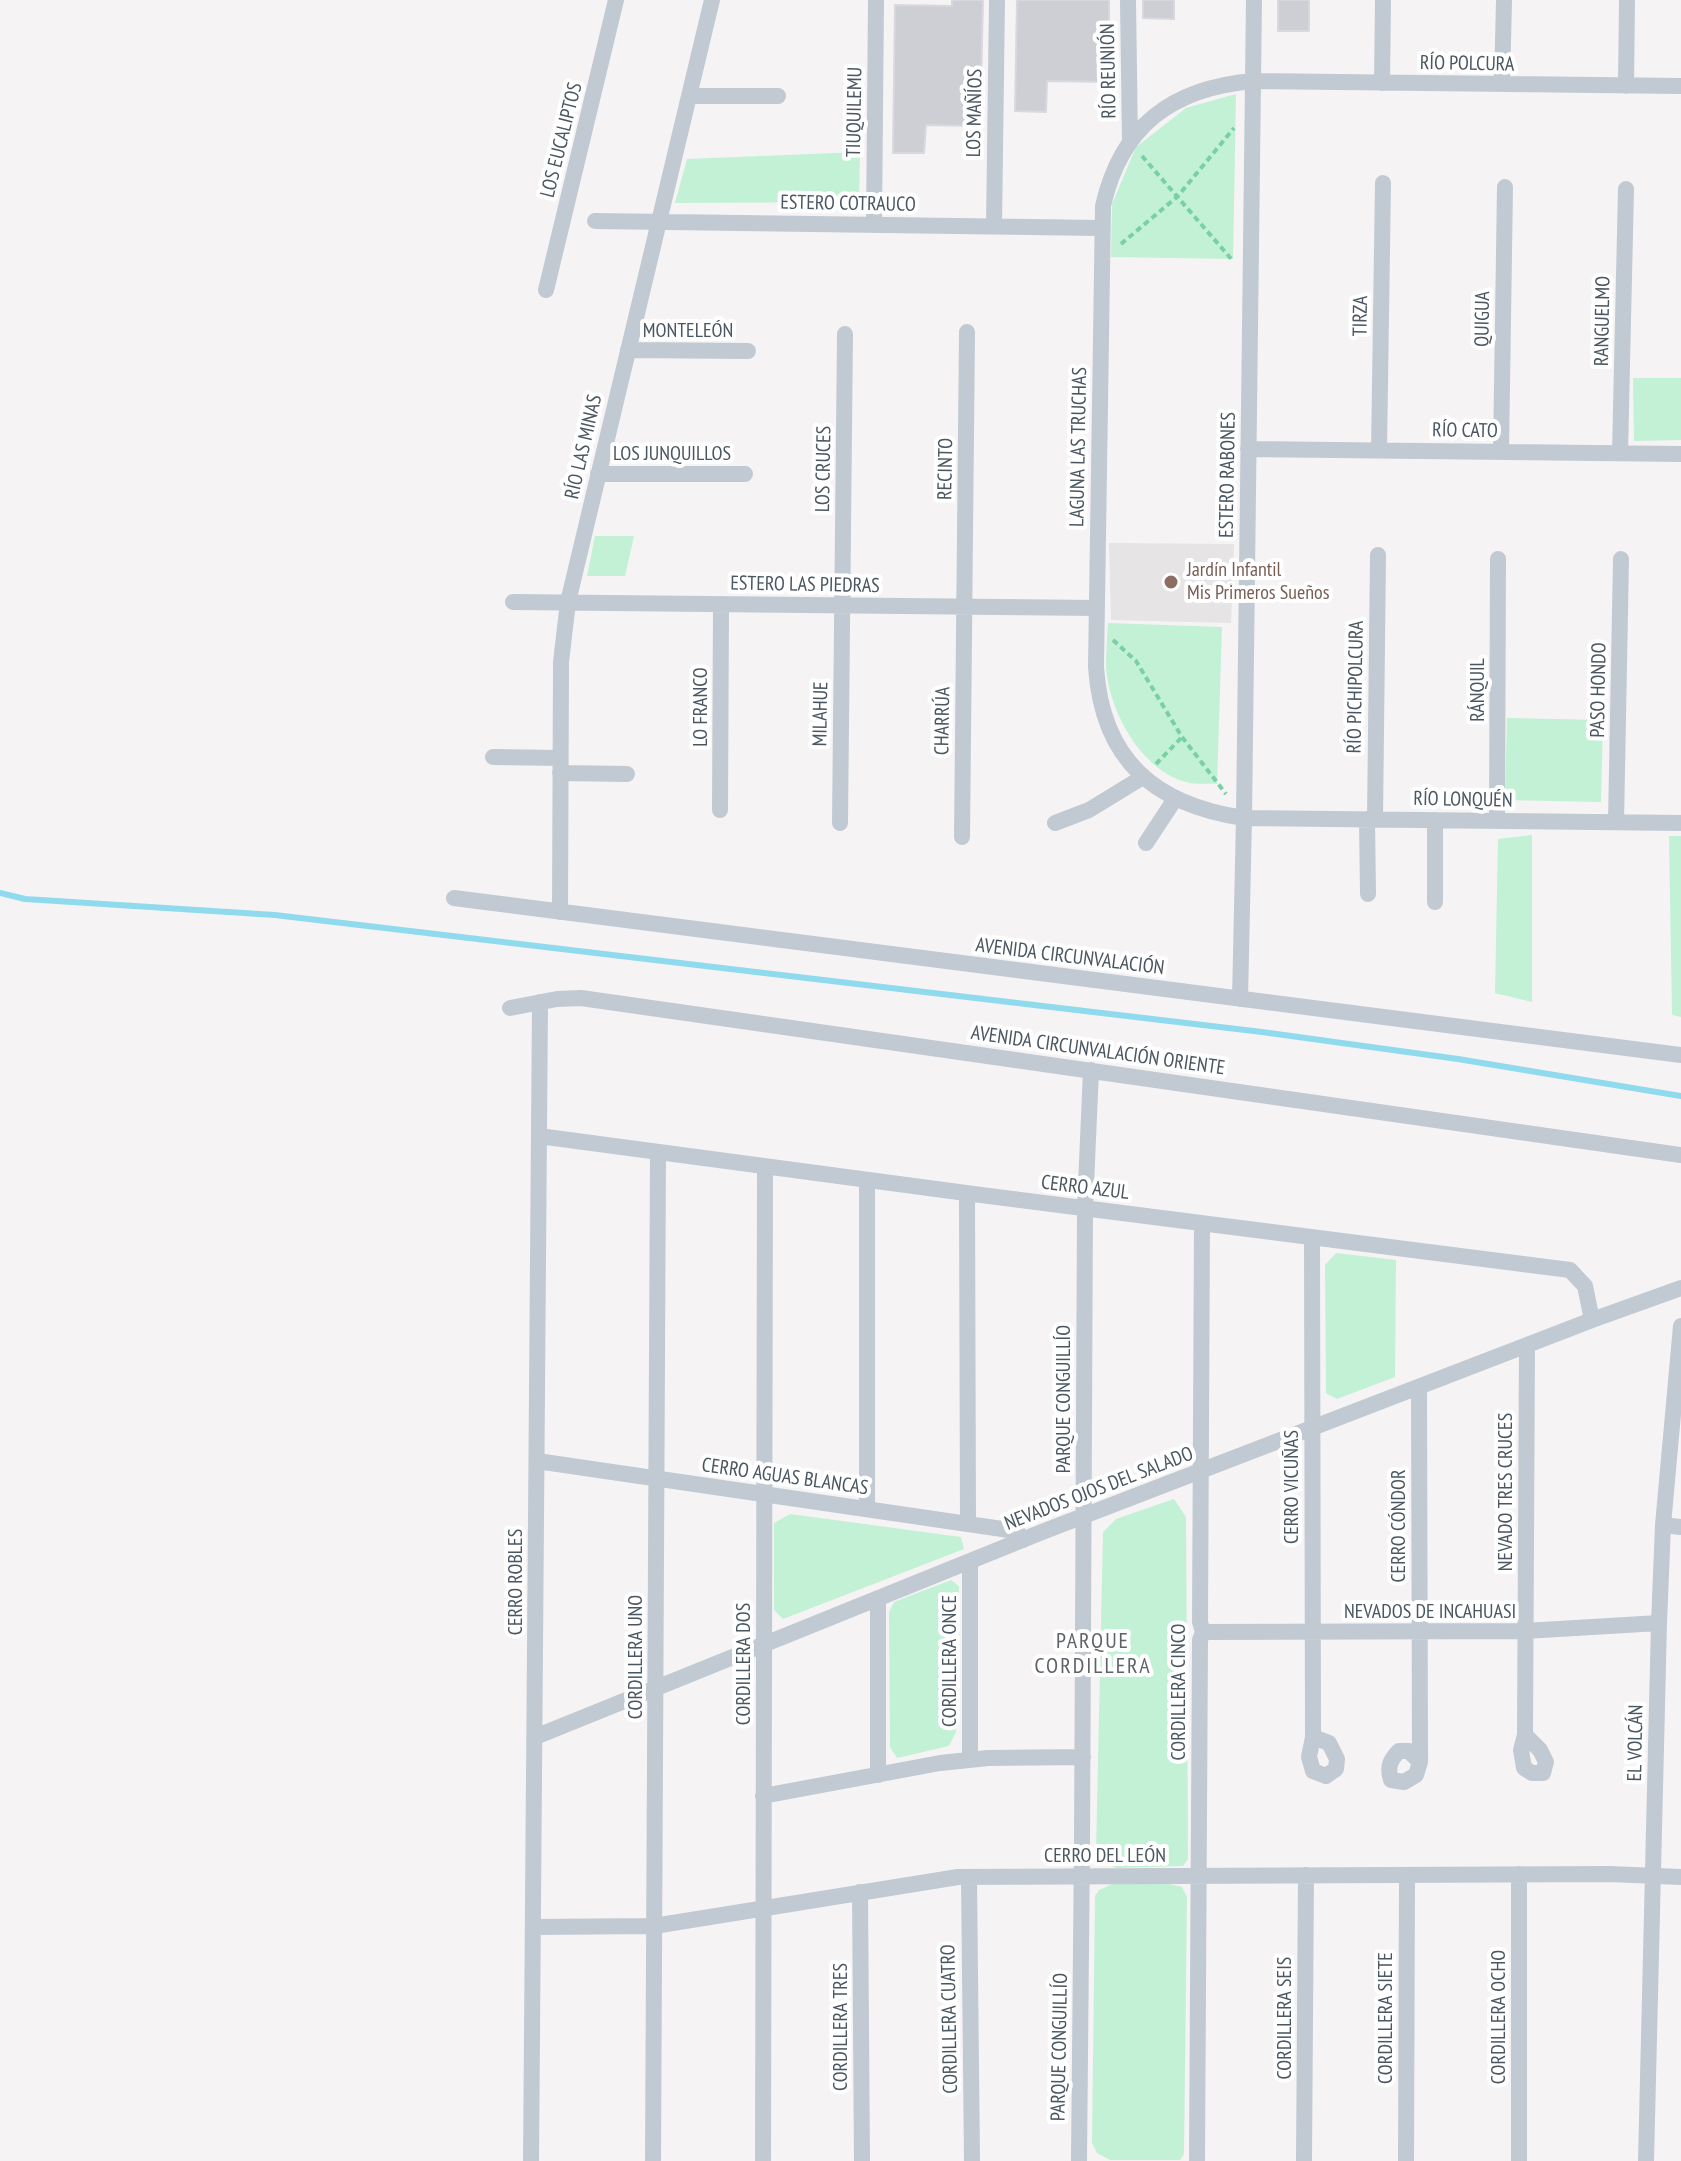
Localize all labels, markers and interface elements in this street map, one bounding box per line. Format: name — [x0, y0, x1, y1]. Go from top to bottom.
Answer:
street label: RÍO REUNIÓN — [1096, 23, 1122, 119]
street label: RÍO POLCURA — [1420, 51, 1514, 77]
street label: TIUQUILEMU — [842, 67, 868, 157]
street label: LOS MAÑÍOS — [962, 69, 988, 157]
street label: LOS EUCALIPTOS — [536, 80, 588, 200]
street label: ESTERO COTRAUCO — [780, 191, 916, 217]
street label: RANGUELMO — [1590, 276, 1616, 366]
street label: QUIGUA — [1471, 291, 1495, 347]
street label: TIRZA — [1349, 295, 1373, 337]
street label: MONTELEÓN — [643, 319, 733, 343]
street label: LAGUNA LAS TRUCHAS — [1066, 367, 1092, 527]
street label: RÍO LAS MINAS — [560, 392, 608, 502]
street label: ESTERO RABONES — [1215, 412, 1241, 538]
street label: RÍO CATO — [1432, 418, 1498, 444]
street label: LOS CRUCES — [811, 426, 837, 512]
street label: RECINTO — [933, 438, 959, 500]
street label: LOS JUNQUILLOS — [613, 442, 731, 466]
place label: Jardín Infantil Mis Primeros Sueños — [1187, 558, 1329, 605]
street label: ESTERO LAS PIEDRAS — [730, 572, 880, 598]
marker: Jardín Infantil Mis Primeros Sueños — [1162, 573, 1180, 591]
street label: RÍO PICHIPOLCURA — [1343, 620, 1369, 754]
street label: PASO HONDO — [1586, 642, 1612, 738]
street label: RÁNQUIL — [1466, 658, 1490, 722]
street label: LO FRANCO — [689, 667, 713, 747]
street label: MILAHUE — [808, 681, 834, 747]
street label: CHARRÚA — [930, 687, 956, 755]
street label: RÍO LONQUÉN — [1413, 787, 1513, 813]
street label: AVENIDA CIRCUNVALACIÓN — [974, 934, 1166, 980]
street label: AVENIDA CIRCUNVALACIÓN ORIENTE — [969, 1021, 1227, 1081]
street label: CERRO AZUL — [1040, 1171, 1130, 1205]
street label: PARQUE CONGUILLÍO — [1052, 1325, 1076, 1473]
street label: NEVADO TRES CRUCES — [1494, 1413, 1518, 1571]
street label: CERRO VICUÑAS — [1280, 1430, 1304, 1544]
street label: NEVADOS OJOS DEL SALADO — [1001, 1442, 1197, 1536]
street label: CERRO AGUAS BLANCAS — [700, 1453, 870, 1501]
street label: CERRO CÓNDOR — [1387, 1469, 1411, 1583]
street label: CERRO ROBLES — [504, 1529, 528, 1635]
street label: CORDILLERA UNO — [624, 1595, 648, 1719]
street label: CORDILLERA ONCE — [938, 1595, 962, 1727]
street label: NEVADOS DE INCAHUASI — [1344, 1600, 1516, 1624]
street label: CORDILLERA DOS — [732, 1603, 756, 1725]
street label: CORDILLERA CINCO — [1167, 1624, 1191, 1760]
district label: PARQUE CORDILLERA — [1034, 1629, 1152, 1680]
street label: EL VOLCÁN — [1623, 1704, 1649, 1782]
street label: CERRO DEL LEÓN — [1044, 1844, 1166, 1868]
street label: CORDILLERA CUATRO — [937, 1944, 963, 2094]
street label: CORDILLERA OCHO — [1487, 1950, 1511, 2084]
street label: CORDILLERA SIETE — [1374, 1952, 1398, 2084]
street label: CORDILLERA SEIS — [1273, 1957, 1297, 2079]
street label: CORDILLERA TRES — [829, 1963, 853, 2091]
street label: PARQUE CONGUILLÍO — [1047, 1973, 1073, 2121]

